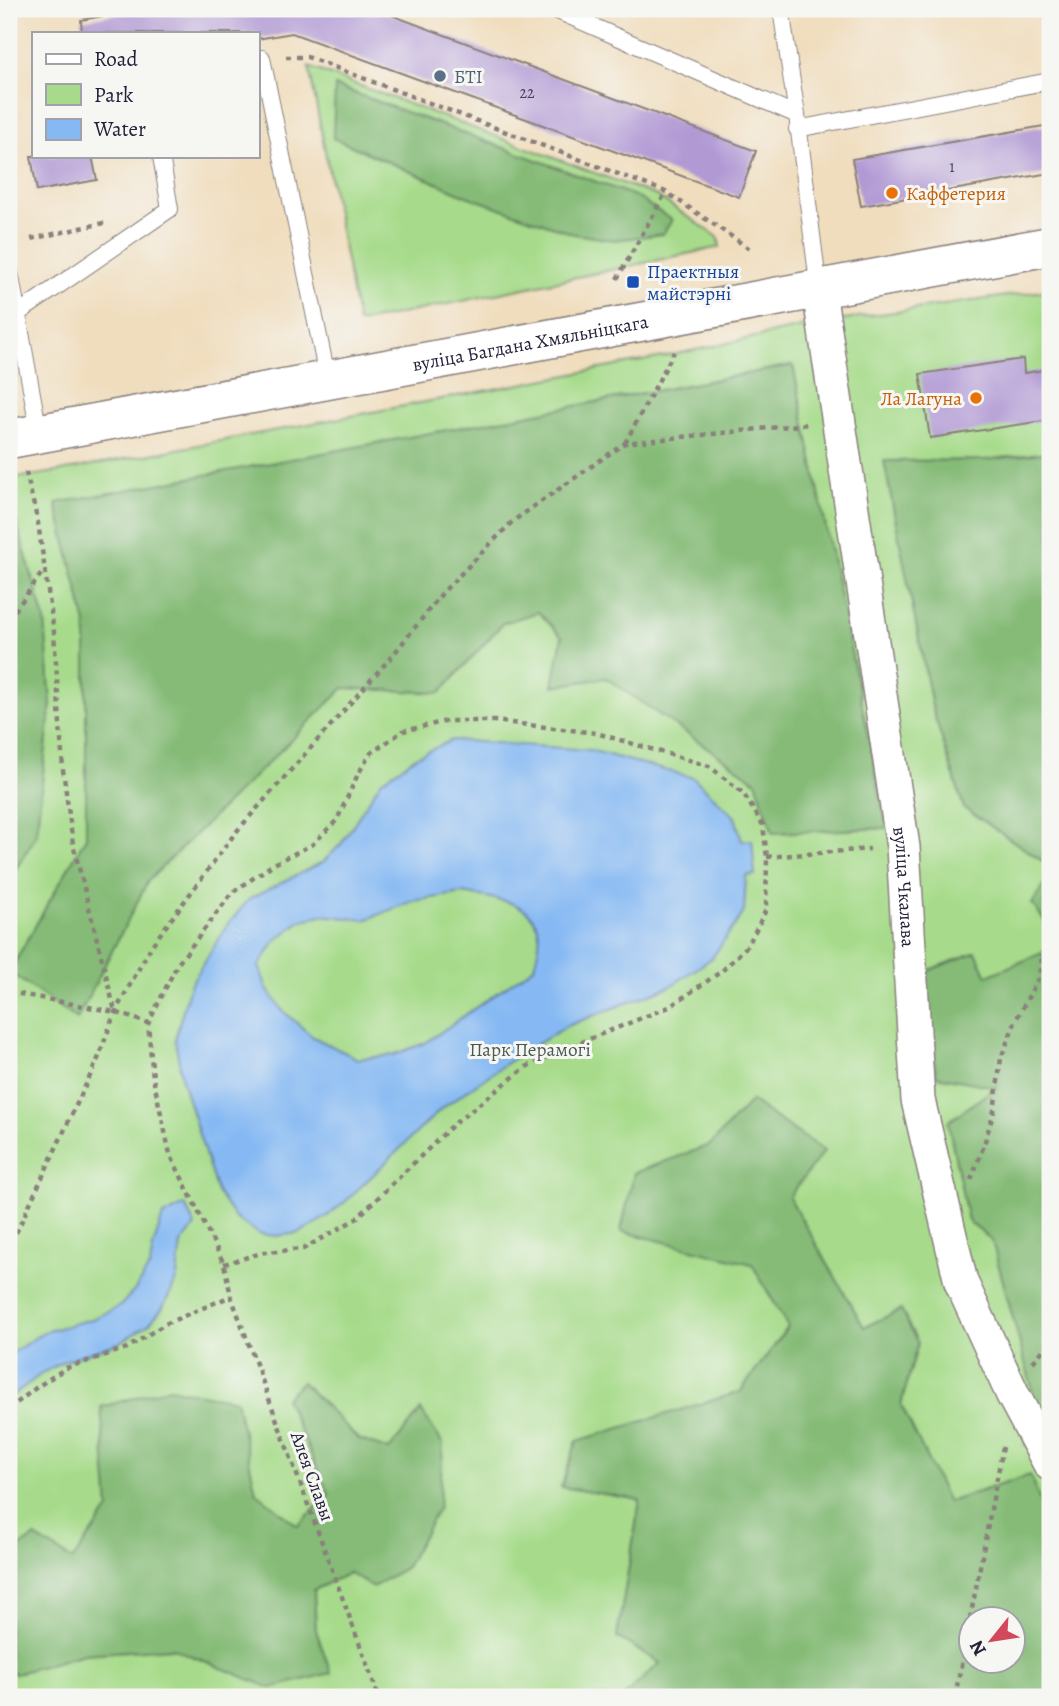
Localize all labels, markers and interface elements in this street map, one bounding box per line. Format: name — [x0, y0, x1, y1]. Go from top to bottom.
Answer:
legend — [32, 32, 259, 158]
text: Road — [94, 45, 138, 73]
place label: БТІ — [454, 64, 483, 90]
marker: БТІ — [432, 68, 448, 84]
text: Park — [94, 81, 134, 109]
house number: 22 — [519, 82, 535, 104]
text: Water — [93, 115, 146, 143]
house number: 1 — [949, 156, 955, 178]
place label: Каффетерия — [906, 181, 1006, 207]
marker: Каффетерия — [884, 185, 900, 201]
place label: Праектныя майстэрні — [647, 259, 739, 307]
marker: Праектныя майстэрні — [625, 274, 641, 290]
street label: вуліца Багдана Хмяльніцкага — [410, 309, 651, 378]
place label: Ла Лагуна — [880, 386, 962, 412]
marker: Ла Лагуна — [968, 390, 984, 406]
street label: вуліца Чкалава — [886, 825, 921, 948]
park label: Парк Перамогі — [469, 1037, 591, 1063]
street label: Алея Славы — [284, 1427, 340, 1525]
north arrow — [958, 1604, 1028, 1674]
text: N — [963, 1635, 993, 1660]

